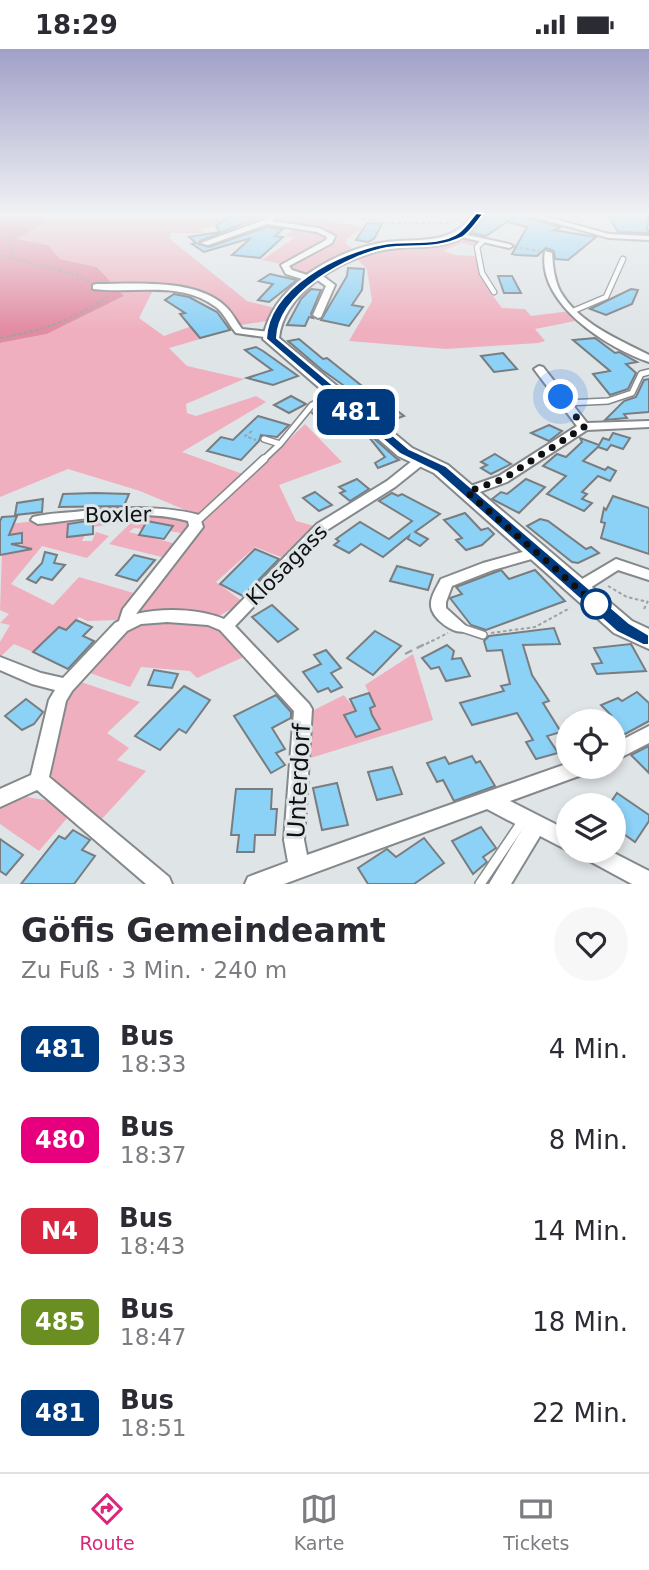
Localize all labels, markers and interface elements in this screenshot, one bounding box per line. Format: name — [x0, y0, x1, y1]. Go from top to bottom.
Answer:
text: 18:29 — [35, 10, 118, 40]
your location — [543, 379, 578, 414]
line badge: 481 — [316, 389, 396, 435]
text: 481 — [331, 398, 381, 426]
street label: Boxler — [85, 502, 152, 528]
street label: Klosagass — [242, 520, 332, 610]
unlabelled marker — [581, 589, 611, 619]
map controls — [556, 709, 626, 863]
button: locate — [556, 709, 626, 779]
street label: Unterdorf — [282, 722, 316, 839]
button: layers — [556, 793, 626, 863]
button: heart — [554, 907, 628, 981]
text: Göfis Gemeindeamt — [21, 911, 386, 950]
text: Zu Fuß · 3 Min. · 240 m — [21, 957, 287, 983]
text: Bus — [120, 1021, 174, 1051]
text: 4 Min. — [549, 1034, 628, 1064]
text: 481 — [35, 1035, 85, 1063]
text: 18:33 — [120, 1051, 186, 1077]
text: Bus — [120, 1112, 174, 1142]
text: 8 Min. — [549, 1125, 628, 1155]
text: 480 — [35, 1126, 85, 1154]
text: 18:37 — [120, 1142, 186, 1168]
text: Bus — [119, 1203, 173, 1233]
text: 14 Min. — [532, 1216, 628, 1246]
text: N4 — [41, 1217, 78, 1245]
text: 18:43 — [119, 1233, 185, 1259]
text: Bus — [120, 1294, 174, 1324]
text: 18 Min. — [532, 1307, 628, 1337]
text: 485 — [35, 1308, 85, 1336]
text: 18:47 — [120, 1324, 186, 1350]
text: Bus — [120, 1385, 174, 1415]
text: 22 Min. — [532, 1398, 628, 1428]
text: 481 — [35, 1399, 85, 1427]
text: 18:51 — [120, 1415, 186, 1441]
tab: Route — [79, 1490, 135, 1554]
tab: Karte — [294, 1490, 344, 1554]
tab: Tickets — [503, 1490, 569, 1554]

